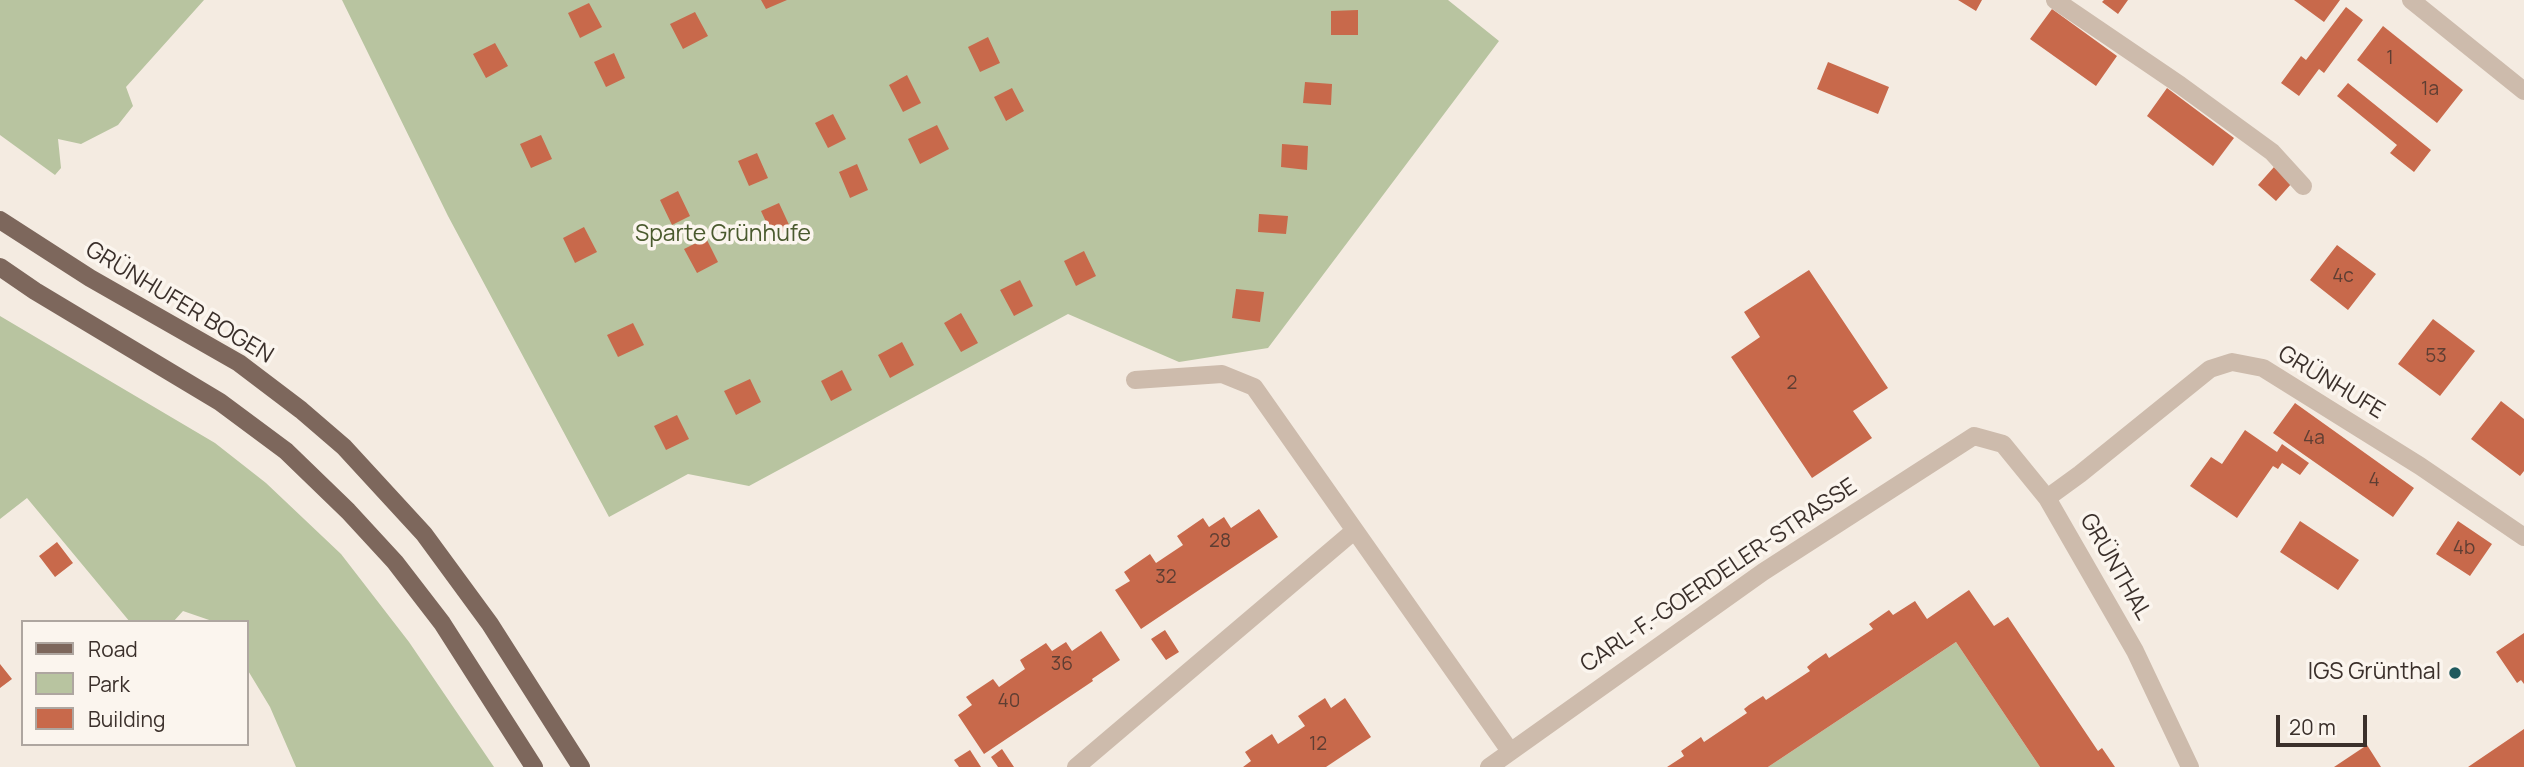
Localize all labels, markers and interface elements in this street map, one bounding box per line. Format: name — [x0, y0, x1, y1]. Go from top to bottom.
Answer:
house number: 1 — [2386, 48, 2394, 70]
house number: 1a — [2421, 79, 2439, 101]
park label: Sparte Grünhufe — [635, 221, 811, 249]
street label: GRÜNHUFER BOGEN — [80, 236, 278, 370]
house number: 4c — [2332, 266, 2354, 288]
street label: GRÜNHUFE — [2273, 340, 2389, 426]
house number: 53 — [2425, 346, 2447, 368]
house number: 2 — [1787, 373, 1797, 395]
house number: 4a — [2303, 428, 2325, 450]
house number: 4 — [2368, 470, 2380, 492]
street label: CARL-F.-GOERDELER-STRASSE — [1576, 473, 1862, 679]
street label: GRÜNTHAL — [2073, 509, 2157, 625]
house number: 28 — [1209, 531, 1231, 553]
house number: 4b — [2453, 538, 2475, 560]
house number: 32 — [1155, 567, 1177, 589]
legend — [21, 620, 248, 746]
text: Road — [88, 635, 138, 663]
house number: 36 — [1051, 654, 1073, 676]
place label: IGS Grünthal — [2308, 659, 2441, 687]
marker: IGS Grünthal — [2447, 665, 2463, 681]
text: Park — [88, 670, 130, 698]
house number: 40 — [998, 691, 1020, 713]
scale bar — [2279, 700, 2370, 744]
text: Building — [88, 705, 165, 733]
text: 20 m — [2289, 713, 2336, 741]
house number: 12 — [1309, 734, 1327, 756]

